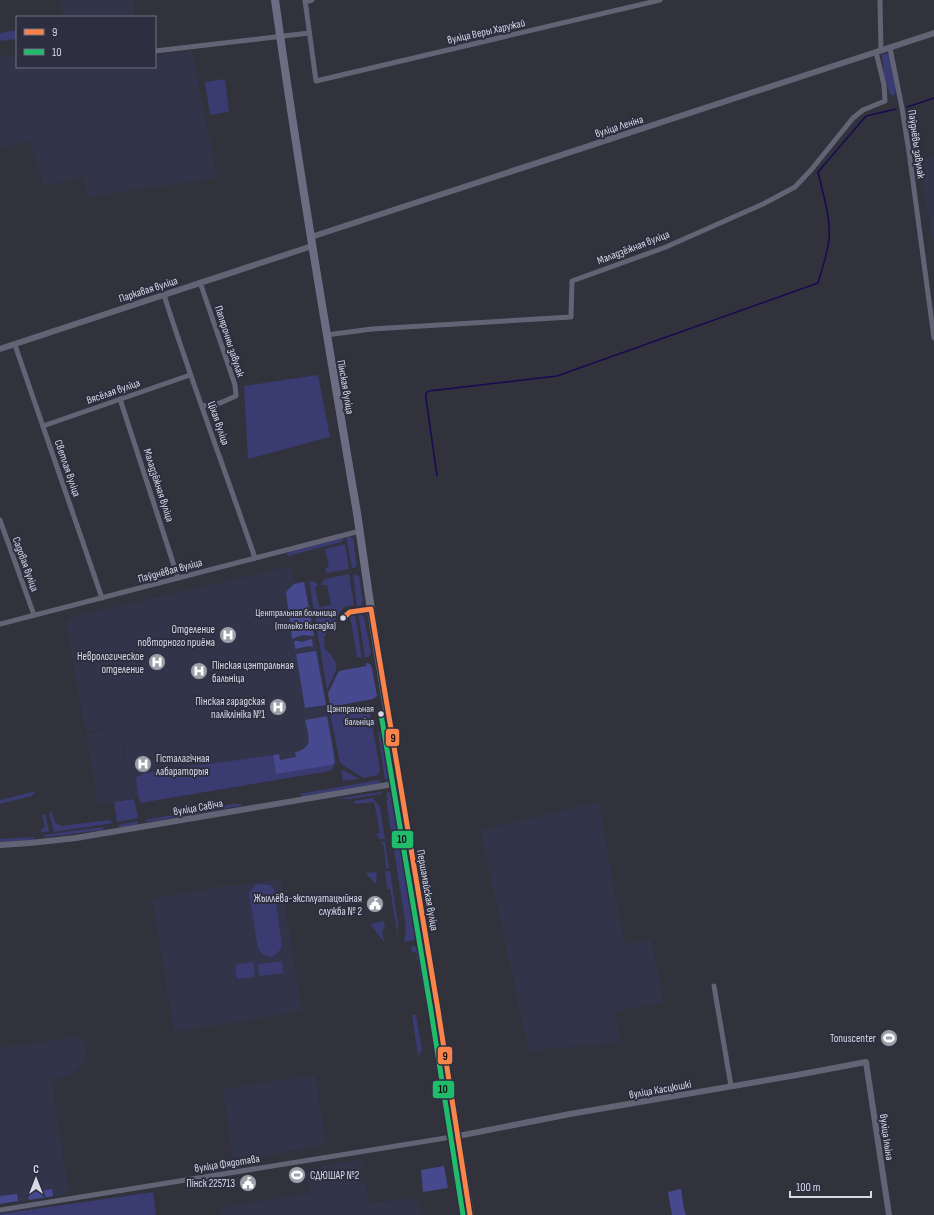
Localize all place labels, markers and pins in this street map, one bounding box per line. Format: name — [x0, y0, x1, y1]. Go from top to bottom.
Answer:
place label: Центральная больница (только высадка) — [255, 607, 336, 632]
marker: Центральная больница (только высадка) — [338, 613, 348, 623]
place label: Отделение повторного приёма — [138, 623, 215, 649]
hospital icon: Отделение повторного приёма — [218, 625, 238, 645]
place label: Неврологическое отделение — [77, 650, 144, 676]
hospital icon: Неврологическое отделение — [147, 652, 167, 672]
place label: Пінская цэнтральная бальніца — [212, 659, 294, 685]
hospital icon: Пінская цэнтральная бальніца — [189, 661, 209, 681]
place label: Пінская гарадская паліклініка №1 — [195, 695, 265, 721]
hospital icon: Пінская гарадская паліклініка №1 — [268, 697, 288, 717]
place label: Цэнтральная бальніца — [327, 703, 374, 728]
marker: Цэнтральная бальніца — [376, 709, 386, 719]
place label: Гісталагічная лабараторыя — [156, 752, 210, 778]
hospital icon: Гісталагічная лабараторыя — [133, 754, 153, 774]
place label: Жыллёва-эксплуатацыйная служба № 2 — [254, 892, 362, 918]
public building icon: Жыллёва-эксплуатацыйная служба № 2 — [365, 894, 385, 914]
sports icon: Tonuscenter — [879, 1028, 899, 1048]
place label: Tonuscenter — [830, 1032, 876, 1045]
sports icon: СДЮШАР №2 — [287, 1165, 307, 1185]
place label: СДЮШАР №2 — [310, 1169, 360, 1182]
public building icon: Пінск 225713 — [238, 1173, 258, 1193]
place label: Пінск 225713 — [186, 1177, 235, 1190]

